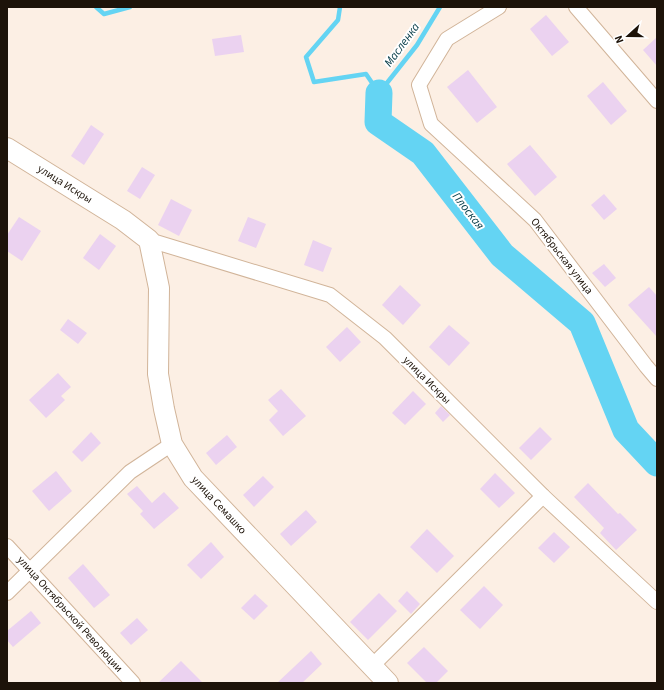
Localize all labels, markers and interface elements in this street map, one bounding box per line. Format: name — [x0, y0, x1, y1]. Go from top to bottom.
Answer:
north arrow — [608, 16, 648, 56]
water label: Масленка — [380, 19, 424, 70]
text: N — [611, 33, 627, 46]
street label: улица Искры — [35, 161, 95, 207]
water label: Плоская — [448, 189, 488, 233]
street label: Октябрьская улица — [527, 215, 597, 297]
street label: улица Искры — [400, 353, 454, 407]
street label: улица Семашко — [188, 473, 250, 537]
street label: улица Октябрьской Революции — [14, 553, 126, 675]

